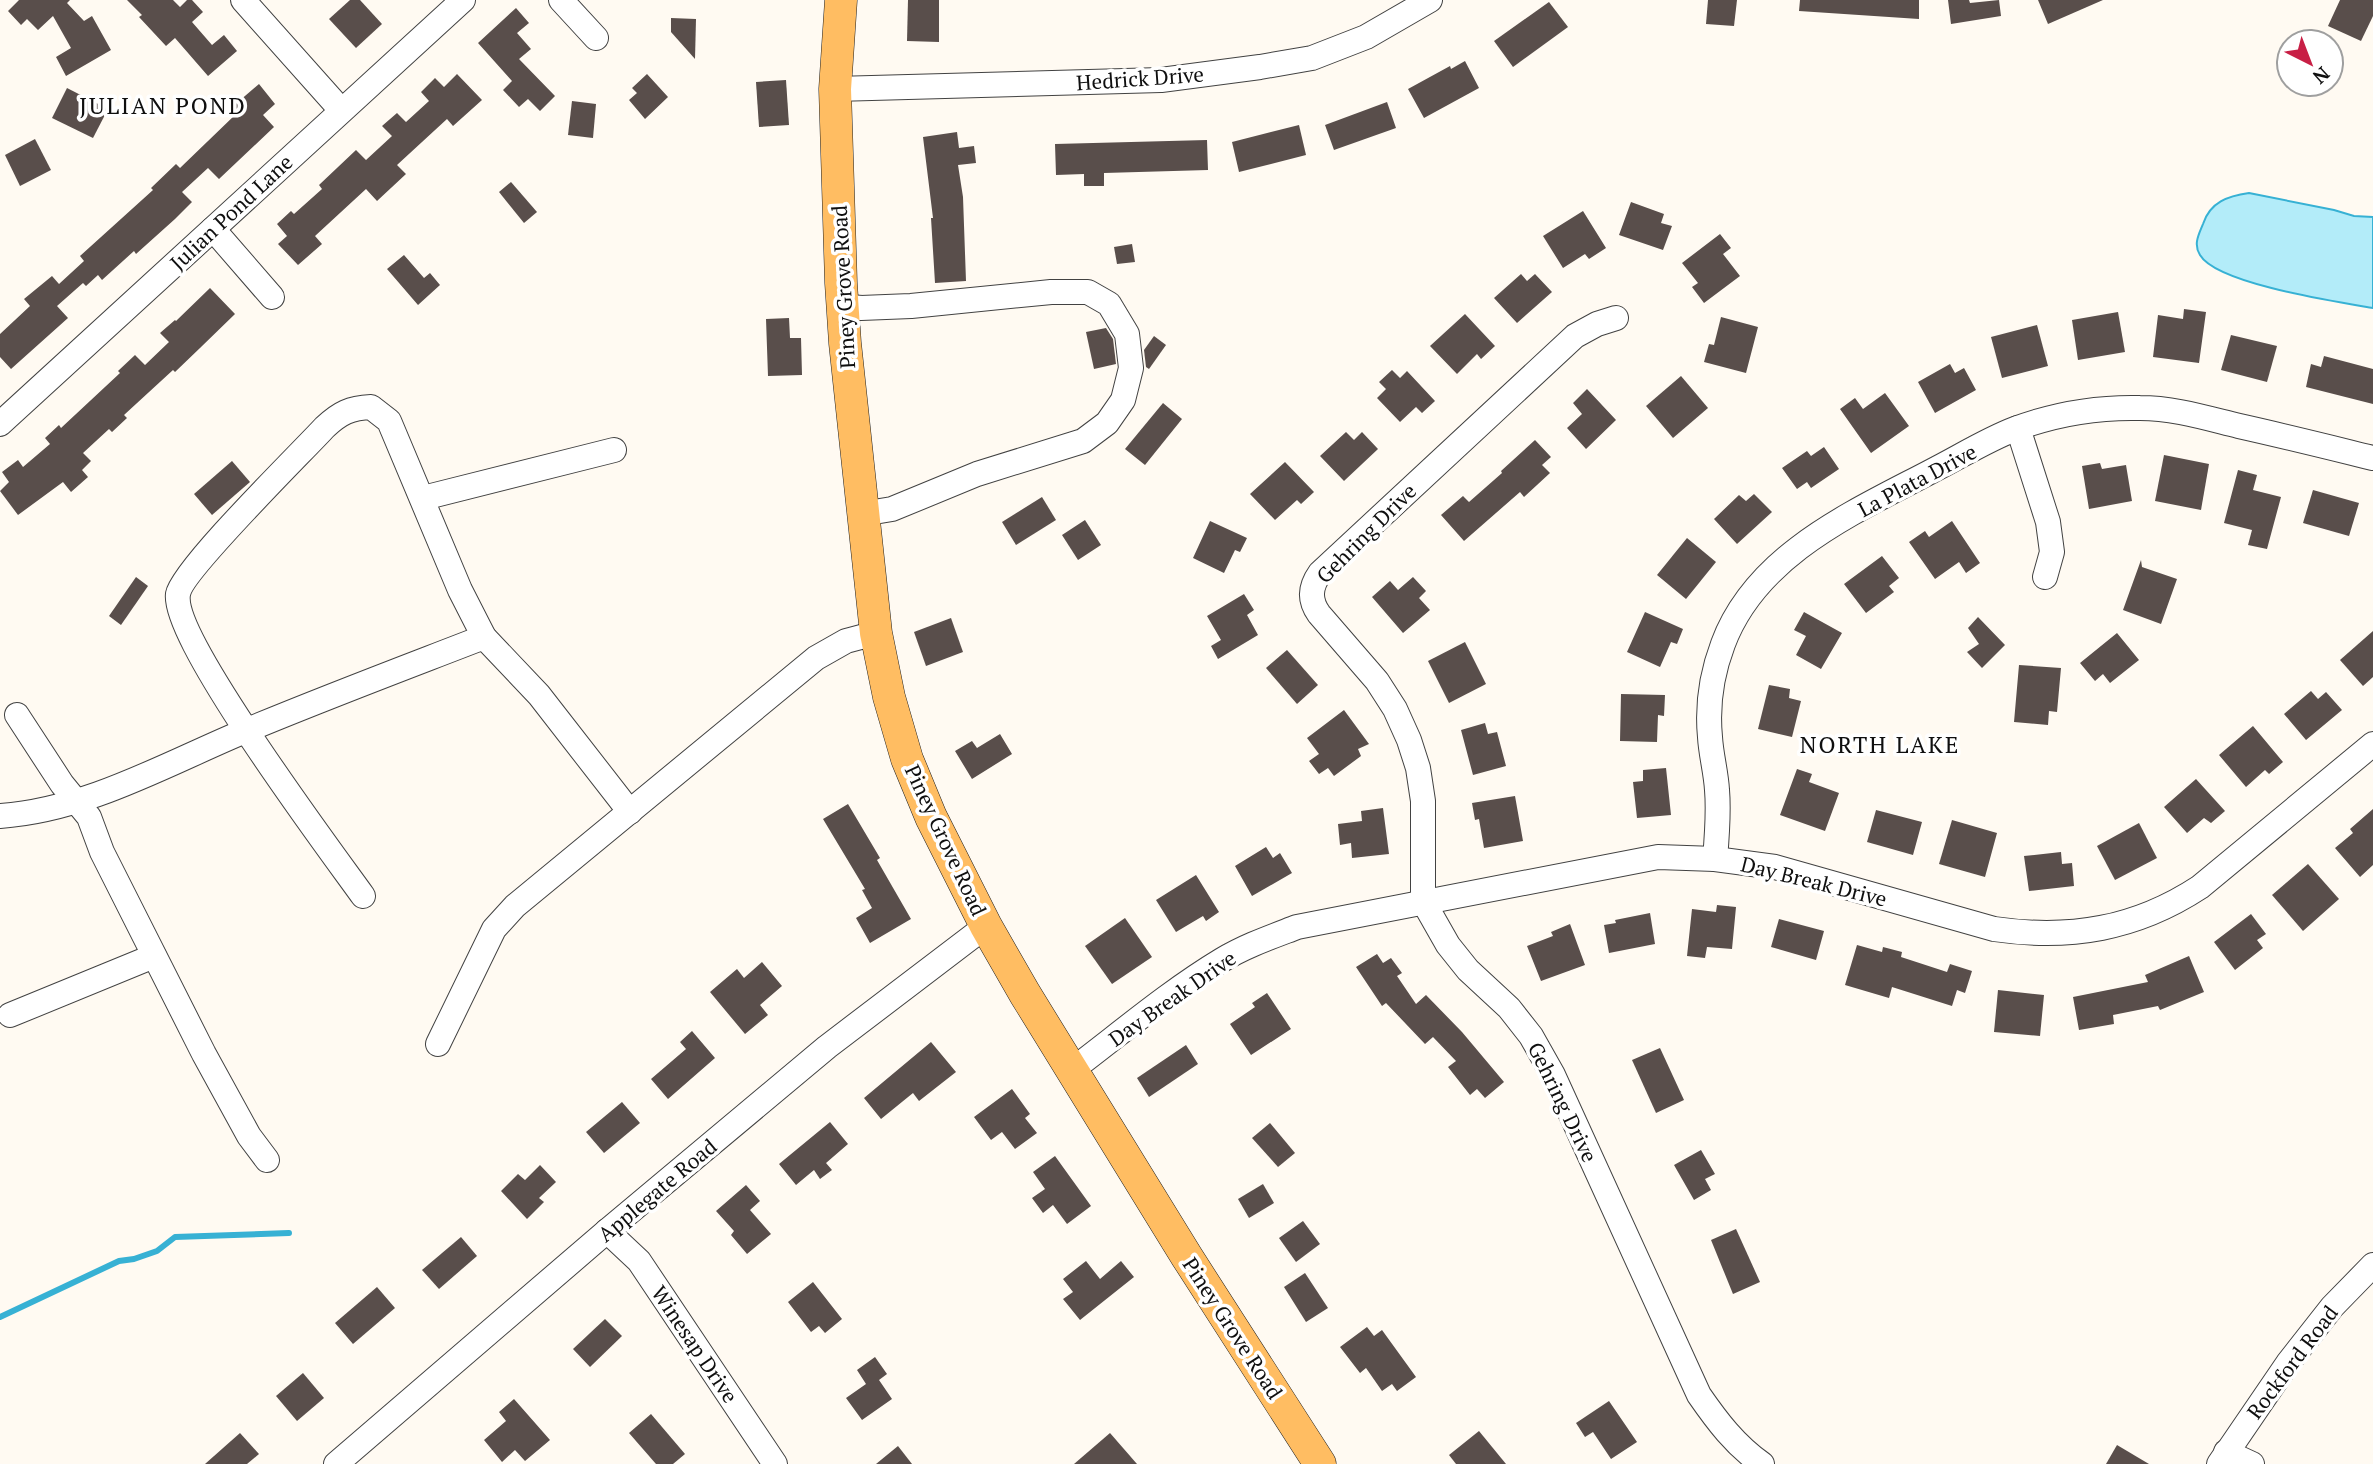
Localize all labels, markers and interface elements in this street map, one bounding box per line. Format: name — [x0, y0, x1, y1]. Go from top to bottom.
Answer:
north arrow — [2275, 28, 2345, 98]
street label: Hedrick Drive — [1075, 60, 1205, 96]
text: N — [2308, 62, 2335, 91]
district label: JULIAN POND — [79, 90, 247, 121]
street label: Julian Pond Lane — [164, 148, 298, 276]
street label: Piney Grove Road — [825, 204, 861, 369]
street label: La Plata Drive — [1853, 437, 1981, 523]
street label: Gehring Drive — [1310, 477, 1422, 589]
district label: NORTH LAKE — [1800, 729, 1960, 760]
street label: Piney Grove Road — [899, 760, 993, 920]
street label: Day Break Drive — [1738, 849, 1890, 913]
street label: Day Break Drive — [1103, 944, 1241, 1052]
street label: Gehring Drive — [1522, 1037, 1604, 1167]
street label: Applegate Road — [592, 1132, 723, 1248]
street label: Piney Grove Road — [1177, 1252, 1290, 1405]
street label: Winesap Drive — [645, 1280, 745, 1408]
street label: Rockford Road — [2240, 1299, 2344, 1424]

